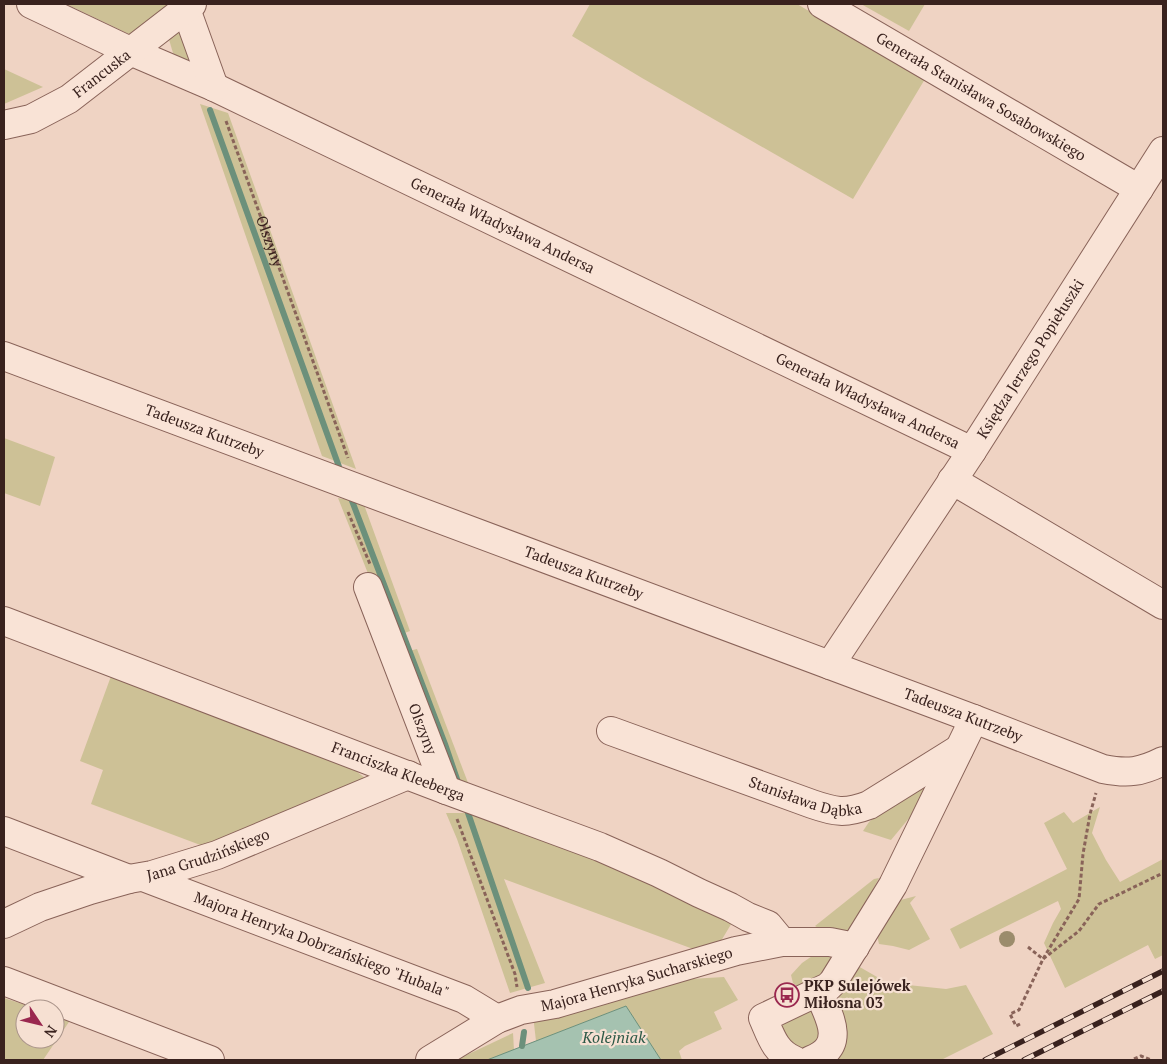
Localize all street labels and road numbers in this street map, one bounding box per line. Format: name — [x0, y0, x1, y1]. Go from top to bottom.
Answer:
street label: Generała Stanisława Sosabowskiego — [873, 27, 1090, 165]
street label: Francuska — [68, 44, 134, 102]
street label: Generała Władysława Andersa — [408, 172, 599, 278]
street label: Olszyny — [252, 213, 289, 270]
street label: Księdza Jerzego Popiełuszki — [972, 275, 1088, 442]
street label: Generała Władysława Andersa — [773, 347, 964, 453]
street label: Tadeusza Kutrzeby — [142, 399, 268, 462]
street label: Tadeusza Kutrzeby — [522, 541, 647, 604]
street label: Tadeusza Kutrzeby — [901, 683, 1026, 746]
street label: Olszyny — [405, 700, 443, 757]
street label: Franciszka Kleeberga — [329, 736, 468, 805]
street label: Stanisława Dąbka — [746, 771, 864, 820]
street label: Jana Grudzińskiego — [145, 823, 272, 885]
street label: Majora Henryka Dobrzańskiego "Hubala" — [192, 886, 452, 1001]
street label: Majora Henryka Sucharskiego — [539, 942, 735, 1015]

